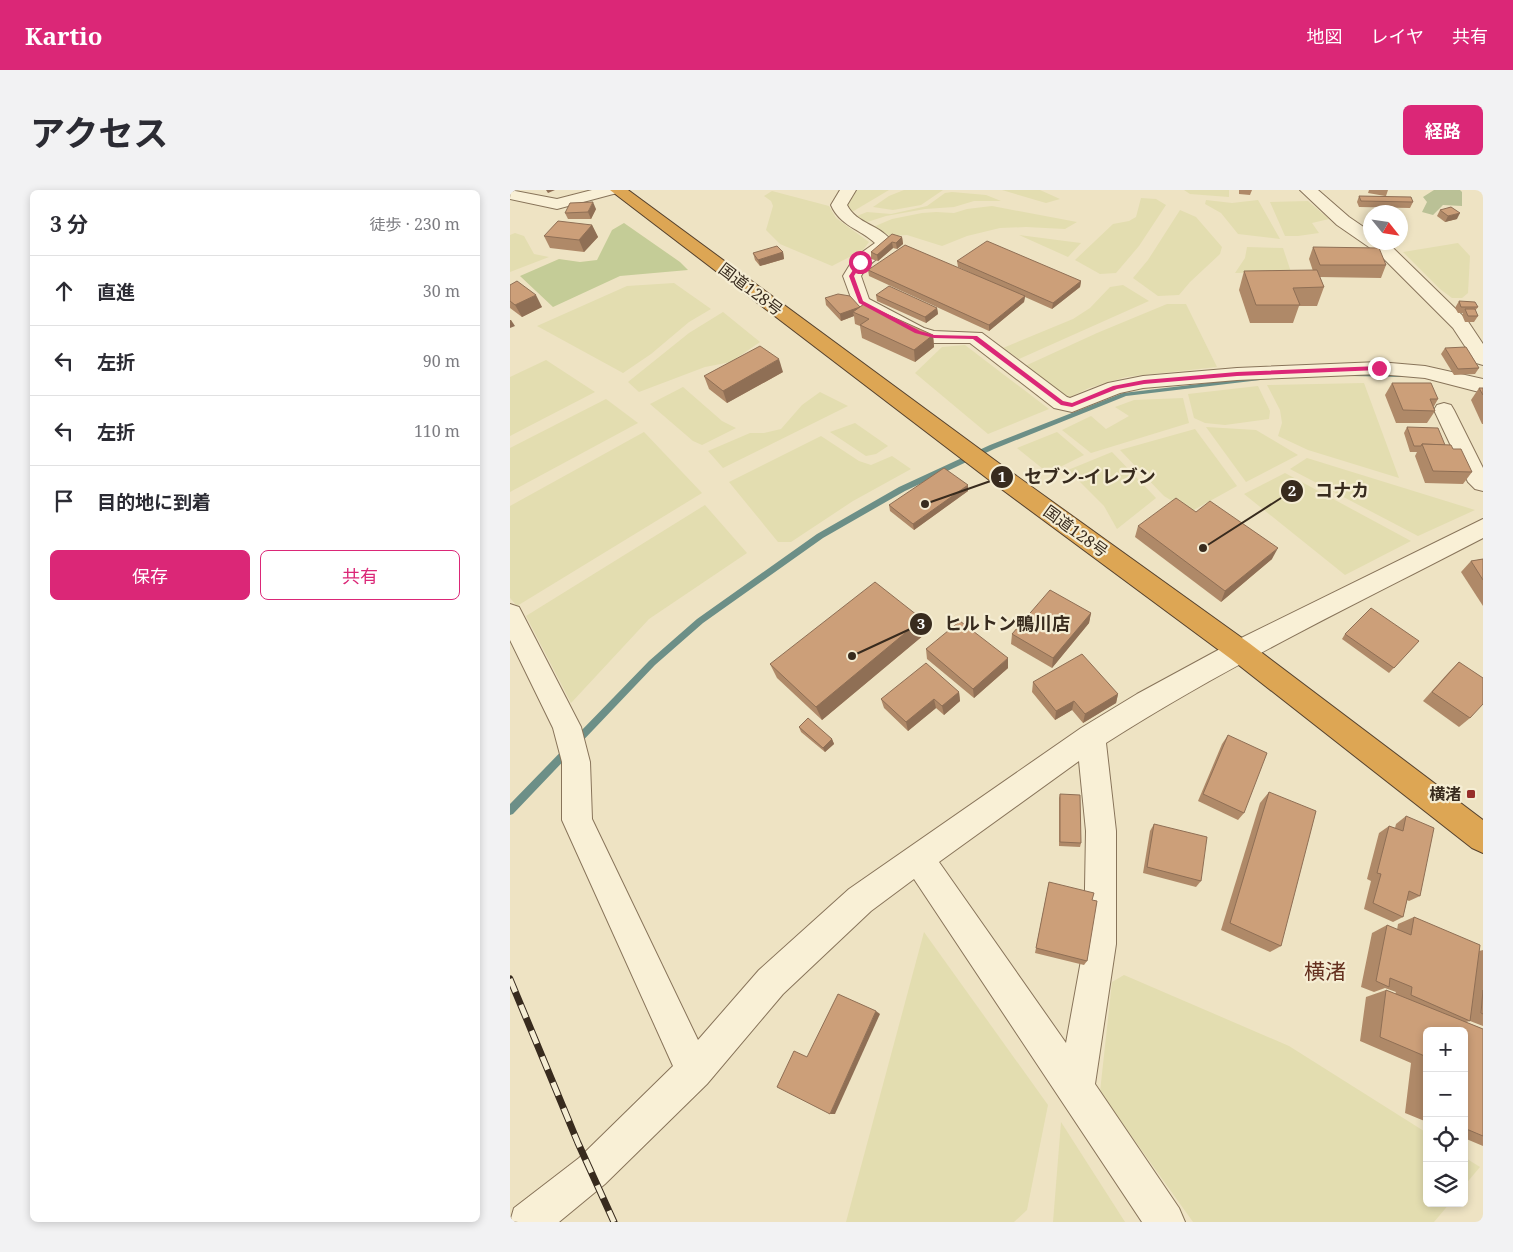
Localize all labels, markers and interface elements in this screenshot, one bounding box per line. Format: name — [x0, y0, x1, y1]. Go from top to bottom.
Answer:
text: Kartio — [25, 19, 102, 52]
text: 地図 — [1307, 24, 1343, 48]
text: レイヤ — [1371, 24, 1424, 48]
text: 共有 — [1452, 24, 1488, 48]
button: 経路 — [1403, 105, 1483, 155]
text: アクセス — [30, 109, 168, 156]
north arrow — [1363, 205, 1408, 250]
text: 3 分 — [50, 210, 88, 238]
text: 徒歩 · 230 m — [370, 213, 460, 235]
route start — [849, 251, 872, 274]
street label: 国道128号 — [714, 258, 788, 320]
icon: ahead — [50, 277, 78, 305]
text: 直進 — [97, 279, 135, 305]
text: 30 m — [423, 280, 460, 302]
icon: left — [50, 347, 78, 375]
text: 左折 — [97, 349, 135, 375]
text: 90 m — [423, 350, 460, 372]
route end — [1368, 357, 1391, 380]
icon: left — [50, 417, 78, 445]
text: 左折 — [97, 419, 135, 445]
text: 110 m — [414, 420, 460, 442]
callout: セブン-イレブン — [989, 460, 1166, 493]
text: セブン-イレブン — [1024, 464, 1156, 488]
text: 1 — [998, 466, 1006, 486]
callout: コナカ — [1280, 475, 1379, 508]
text: コナカ — [1315, 478, 1369, 502]
text: 2 — [1288, 480, 1296, 500]
icon: arrive — [50, 487, 78, 515]
text: 目的地に到着 — [97, 489, 211, 515]
street label: 国道128号 — [1039, 500, 1113, 562]
button: 保存 — [50, 550, 250, 600]
button: 共有 — [260, 550, 460, 600]
callout: ヒルトン鴨川店 — [909, 607, 1080, 640]
text: ヒルトン鴨川店 — [944, 611, 1070, 635]
text: 3 — [917, 613, 925, 633]
place label: 横渚 — [1429, 783, 1461, 805]
marker: 横渚 — [1465, 788, 1477, 800]
district label: 横渚 — [1304, 957, 1346, 985]
map controls — [1423, 1027, 1468, 1207]
button: + — [1423, 1027, 1468, 1072]
button: − — [1423, 1072, 1468, 1117]
button: locate — [1423, 1117, 1468, 1162]
button: layers — [1423, 1162, 1468, 1207]

